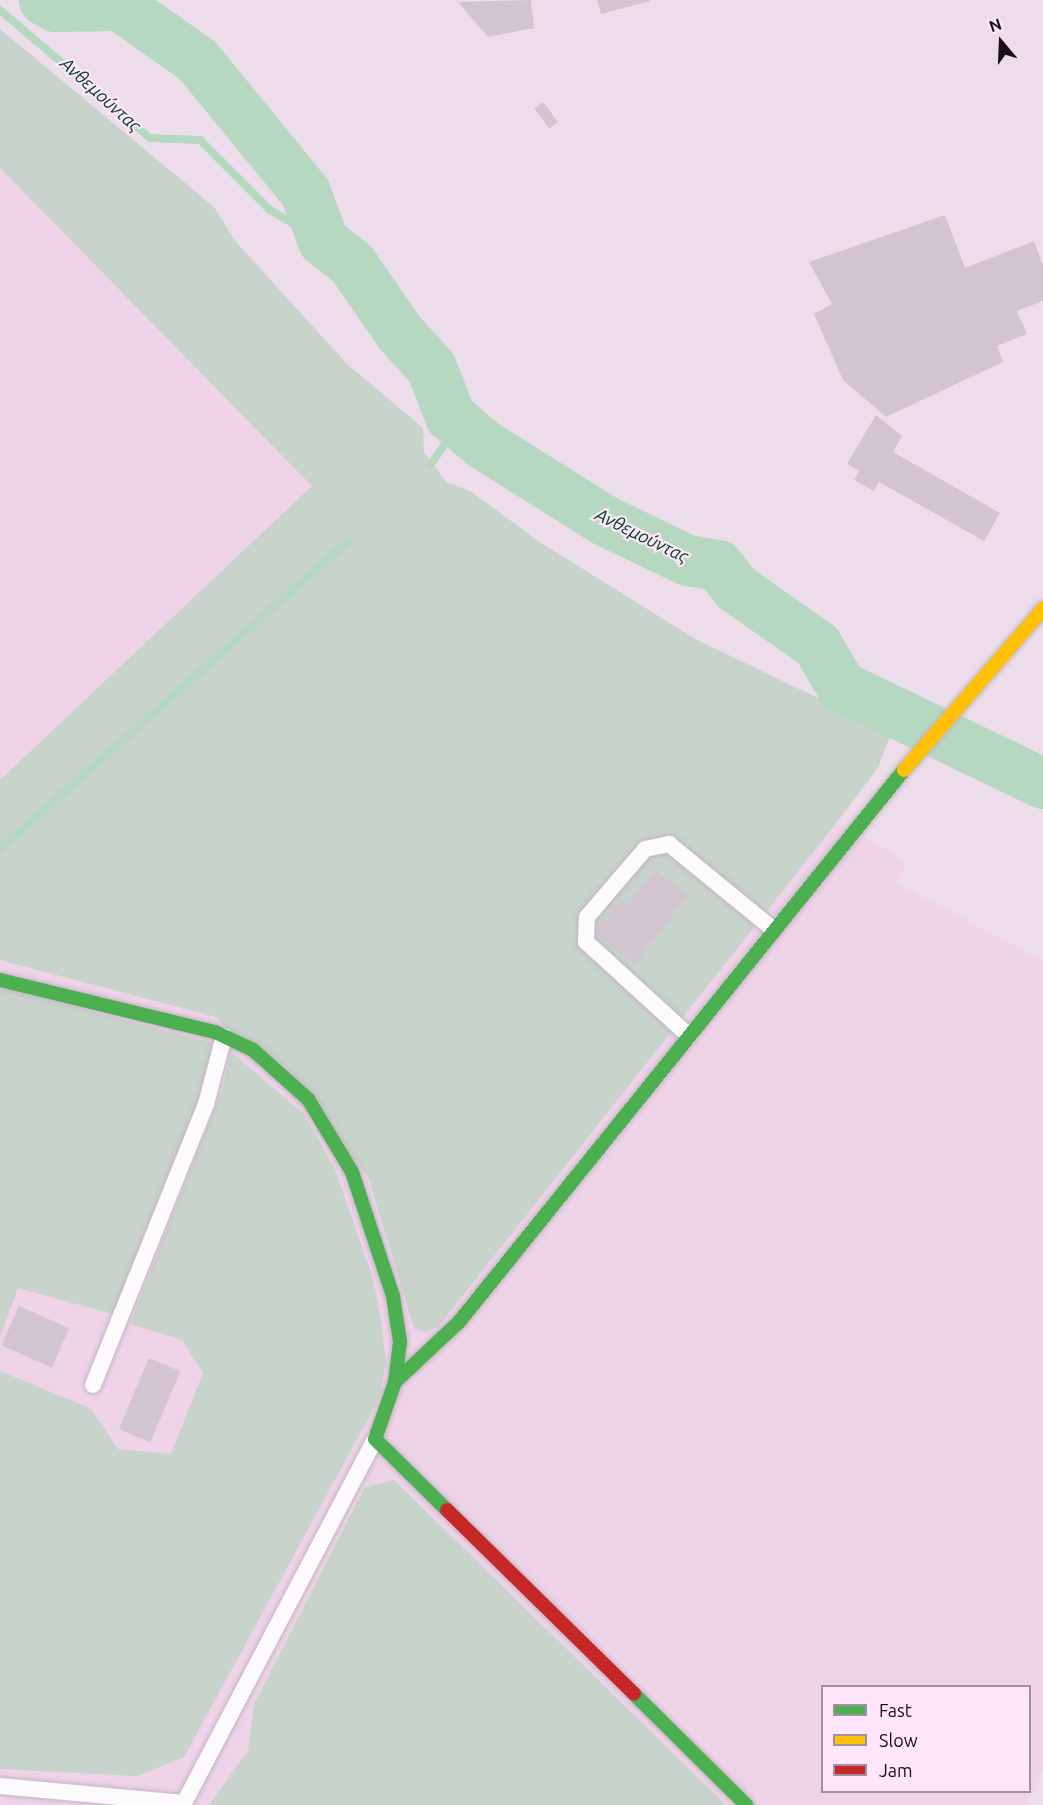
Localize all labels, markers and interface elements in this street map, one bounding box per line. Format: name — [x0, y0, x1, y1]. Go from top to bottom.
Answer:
north arrow — [971, 12, 1031, 72]
text: N — [987, 15, 1004, 35]
water label: Ανθεμούντας — [56, 52, 146, 136]
water label: Ανθεμούντας — [592, 503, 692, 567]
legend — [821, 1685, 1031, 1793]
text: Fast — [879, 1700, 912, 1720]
text: Slow — [879, 1730, 918, 1750]
text: Jam — [879, 1760, 913, 1780]

